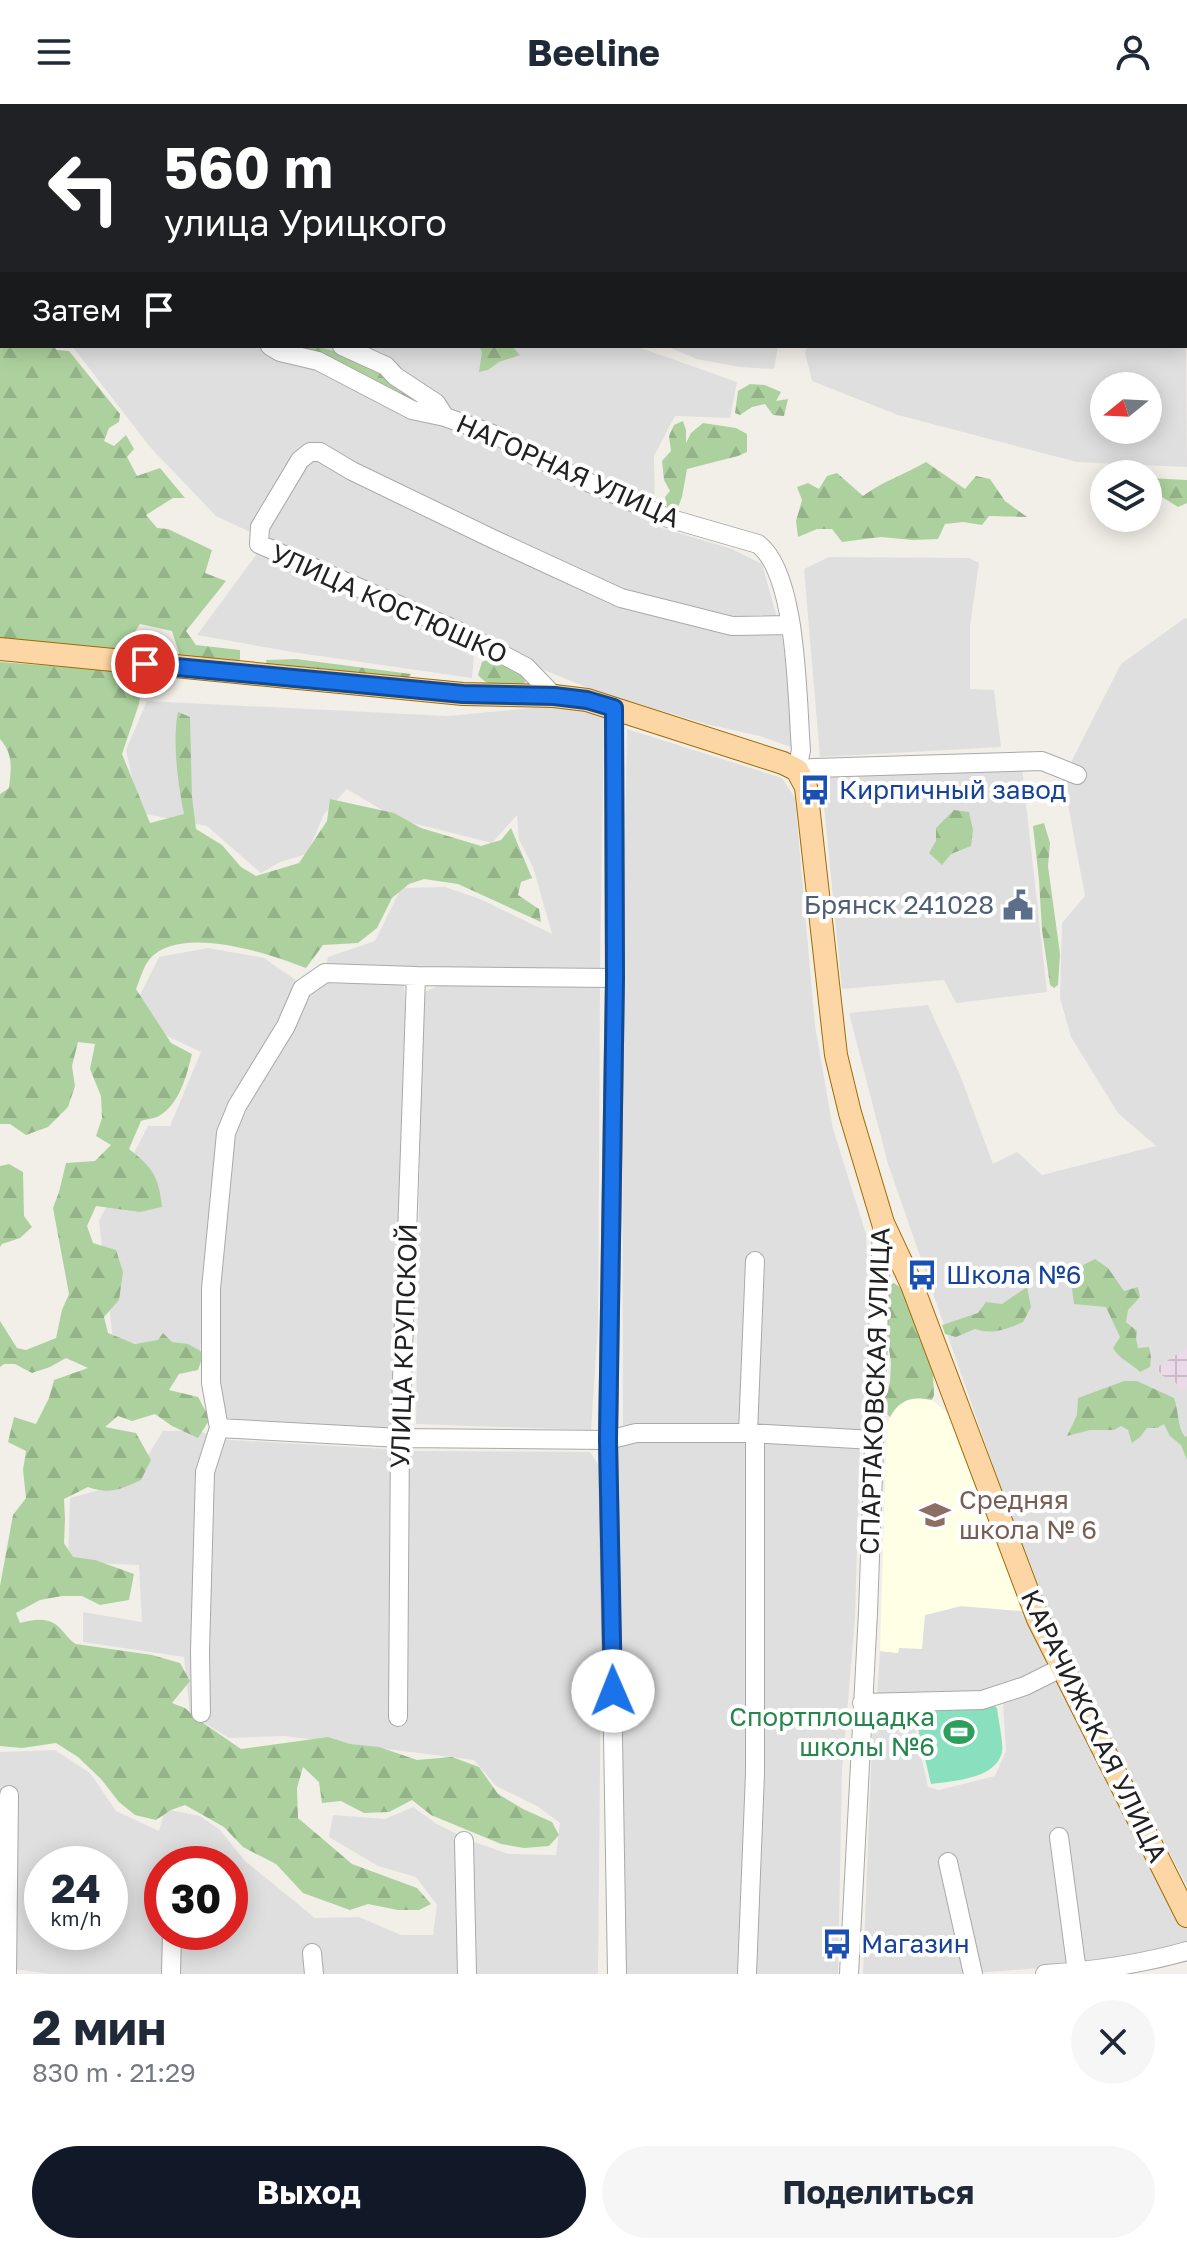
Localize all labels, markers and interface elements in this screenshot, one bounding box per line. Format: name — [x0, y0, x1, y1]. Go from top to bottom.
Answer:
icon: menu — [32, 30, 76, 74]
icon: person — [1111, 30, 1155, 74]
text: Beeline — [527, 31, 660, 74]
text: 560 m — [164, 133, 333, 200]
icon: left — [32, 136, 136, 240]
text: улица Урицкого — [164, 201, 447, 244]
icon: arrive — [137, 288, 181, 332]
text: Затем — [32, 292, 121, 328]
north arrow — [1090, 372, 1162, 444]
map controls — [1090, 372, 1162, 532]
street label: НАГОРНАЯ УЛИЦА — [452, 407, 685, 534]
button: layers — [1090, 460, 1162, 532]
street label: УЛИЦА КОСТЮШКО — [266, 537, 512, 670]
pin — [111, 630, 179, 698]
icon: arrive — [123, 642, 167, 686]
bus stop icon: Кирпичный завод — [798, 773, 832, 807]
place label: Кирпичный завод — [839, 774, 1067, 805]
public building icon: Брянск 241028 — [1001, 888, 1035, 922]
place label: Брянск 241028 — [804, 889, 994, 920]
street label: УЛИЦА КРУПСКОЙ — [384, 1223, 423, 1469]
street label: СПАРТАКОВСКАЯ УЛИЦА — [853, 1227, 896, 1555]
bus stop icon: Школа №6 — [905, 1258, 939, 1292]
place label: Школа №6 — [946, 1259, 1082, 1290]
place label: Средняя школа № 6 — [959, 1484, 1097, 1545]
school or university icon: Средняя школа № 6 — [918, 1498, 952, 1532]
street label: КАРАЧИЖСКАЯ УЛИЦА — [1015, 1585, 1174, 1867]
position arrow — [571, 1649, 655, 1733]
place label: Спортплощадка школы №6 — [729, 1701, 935, 1762]
sports icon: Спортплощадка школы №6 — [942, 1715, 976, 1749]
speed limit sign: 30 — [144, 1846, 248, 1950]
text: 24 — [51, 1864, 101, 1912]
text: km/h — [51, 1906, 101, 1930]
bus stop icon: Магазин — [820, 1927, 854, 1961]
place label: Магазин — [861, 1928, 970, 1959]
text: 2 мин — [32, 1998, 166, 2056]
button: close — [1071, 2000, 1155, 2084]
text: 830 m · 21:29 — [32, 2057, 196, 2088]
button: Выход — [32, 2146, 586, 2238]
button: Поделиться — [602, 2146, 1155, 2238]

